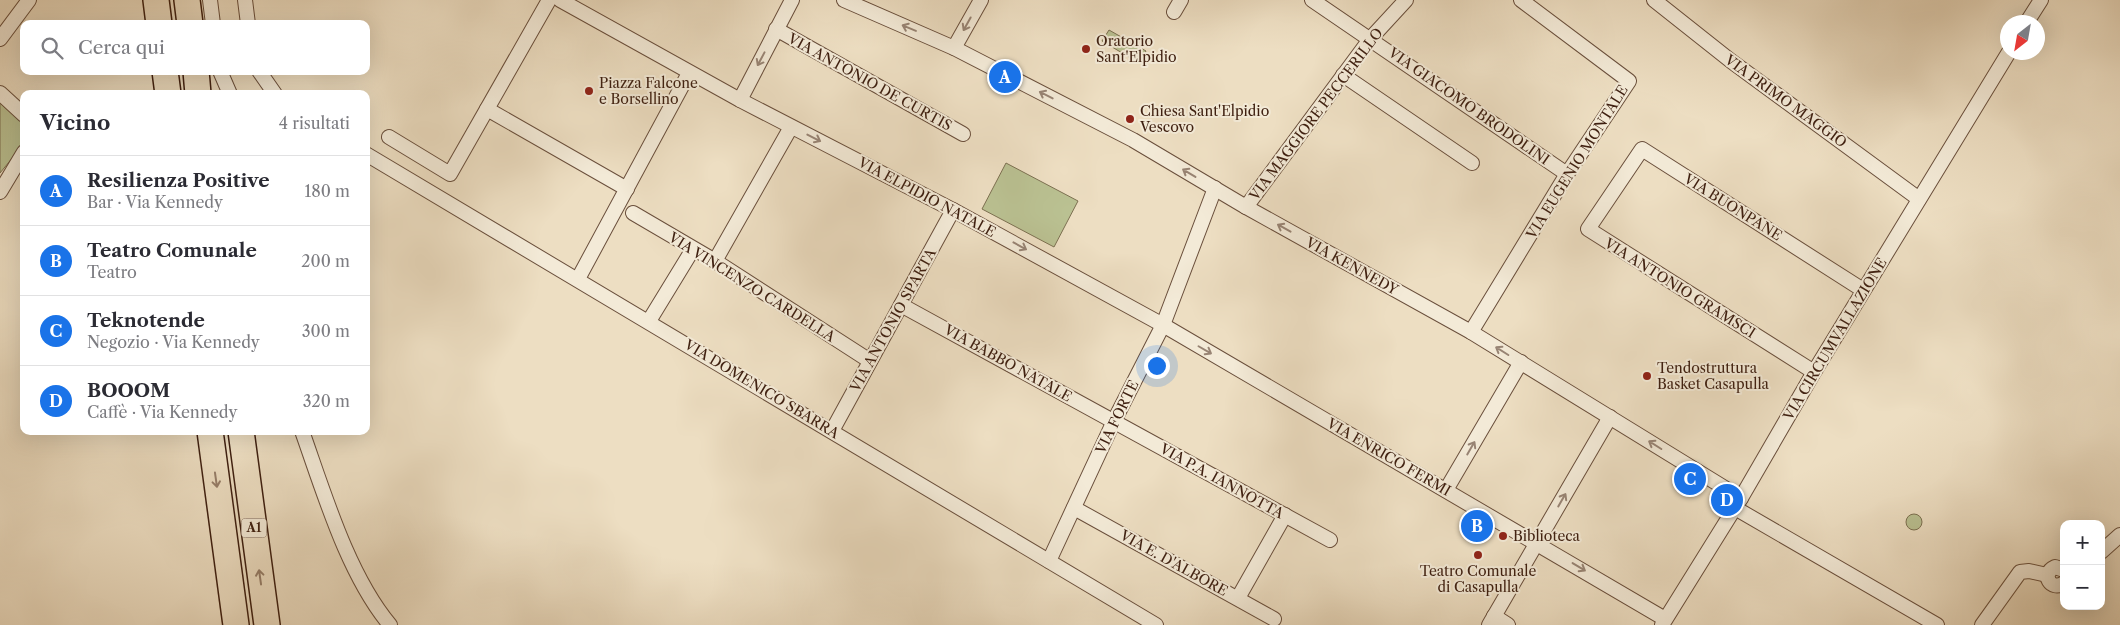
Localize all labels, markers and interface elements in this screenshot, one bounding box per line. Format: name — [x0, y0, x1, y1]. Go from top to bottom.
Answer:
north arrow — [2000, 15, 2045, 60]
one-way arrow — [962, 16, 972, 31]
search box — [20, 20, 370, 75]
one-way arrow — [902, 23, 917, 33]
street label: VIA MAGGIORE PECCERILLO — [1245, 24, 1387, 205]
street label: VIA ANTONIO DE CURTIS — [784, 29, 955, 135]
place label: Oratorio Sant'Elpidio — [1096, 32, 1177, 66]
icon: search — [38, 34, 66, 62]
text: Cerca qui — [78, 36, 165, 59]
marker: Oratorio Sant'Elpidio — [1080, 43, 1092, 55]
street label: VIA GIACOMO BRODOLINI — [1384, 43, 1553, 169]
street label: VIA PRIMO MAGGIO — [1721, 50, 1850, 151]
one-way arrow — [756, 51, 766, 66]
pin: A — [989, 58, 1021, 96]
place label: Piazza Falcone e Borsellino — [599, 74, 698, 108]
street label: VIA EUGENIO MONTALE — [1522, 82, 1632, 243]
marker: Piazza Falcone e Borsellino — [583, 85, 595, 97]
one-way arrow — [1039, 90, 1054, 99]
place label: Chiesa Sant'Elpidio Vescovo — [1139, 102, 1269, 136]
text: Vicino — [40, 110, 110, 135]
text: 4 risultati — [279, 113, 350, 133]
marker: Chiesa Sant'Elpidio Vescovo — [1124, 113, 1136, 125]
one-way arrow — [806, 134, 821, 143]
street label: VIA ELPIDIO NATALE — [854, 153, 999, 241]
one-way arrow — [1181, 168, 1196, 178]
text: Resilienza Positive — [87, 169, 270, 192]
street label: VIA BUONPANE — [1680, 169, 1785, 244]
text: A — [50, 181, 62, 201]
text: 180 m — [304, 181, 350, 201]
text: Bar · Via Kennedy — [87, 192, 223, 212]
one-way arrow — [1276, 223, 1291, 233]
street label: VIA VINCENZO CARDELLA — [665, 228, 839, 346]
street label: VIA KENNEDY — [1302, 233, 1402, 299]
street label: VIA ANTONIO GRAMSCI — [1600, 234, 1759, 342]
text: Teatro Comunale — [87, 239, 257, 262]
one-way arrow — [1012, 242, 1027, 252]
street label: VIA ANTONIO SPARTA — [846, 245, 940, 396]
text: B — [50, 251, 62, 271]
text: 200 m — [301, 251, 350, 271]
street label: VIA CIRCUMVALLAZIONE — [1779, 255, 1891, 424]
text: Teatro — [87, 262, 137, 282]
text: Teknotende — [87, 309, 205, 332]
street label: VIA BABBO NATALE — [940, 320, 1075, 406]
text: C — [50, 321, 62, 341]
text: 300 m — [302, 321, 350, 341]
text: Negozio · Via Kennedy — [87, 332, 260, 352]
street label: VIA DOMENICO SBARRA — [680, 335, 843, 443]
one-way arrow — [1198, 345, 1212, 355]
one-way arrow — [1495, 345, 1509, 355]
your location — [1144, 353, 1170, 379]
place label: Tendostruttura Basket Casapulla — [1657, 359, 1770, 393]
marker: Tendostruttura Basket Casapulla — [1641, 370, 1653, 382]
street label: VIA FORTE — [1091, 377, 1143, 458]
text: BOOOM — [87, 379, 170, 402]
text: D — [49, 391, 63, 411]
text: 320 m — [303, 391, 350, 411]
text: Caffè · Via Kennedy — [87, 402, 237, 422]
street label: VIA ENRICO FERMI — [1323, 414, 1454, 500]
street label: VIA P.A. IANNOTTA — [1156, 439, 1288, 523]
one-way arrow — [1648, 440, 1662, 450]
one-way arrow — [1466, 441, 1476, 455]
pin: C — [1674, 460, 1706, 498]
one-way arrow — [212, 471, 222, 487]
pin: D — [1711, 481, 1743, 519]
one-way arrow — [1557, 494, 1567, 508]
pin: B — [1461, 507, 1493, 545]
road number: A1 — [242, 518, 266, 538]
map controls — [2060, 520, 2105, 610]
button: + — [2060, 520, 2105, 565]
street label: VIA E. D'ALBORE — [1116, 525, 1231, 600]
place label: Biblioteca — [1513, 527, 1581, 545]
marker: Biblioteca — [1497, 530, 1509, 542]
marker: Teatro Comunale di Casapulla — [1472, 549, 1484, 561]
place label: Teatro Comunale di Casapulla — [1420, 562, 1536, 596]
one-way arrow — [1571, 563, 1585, 573]
button: − — [2060, 565, 2105, 610]
one-way arrow — [255, 569, 265, 585]

